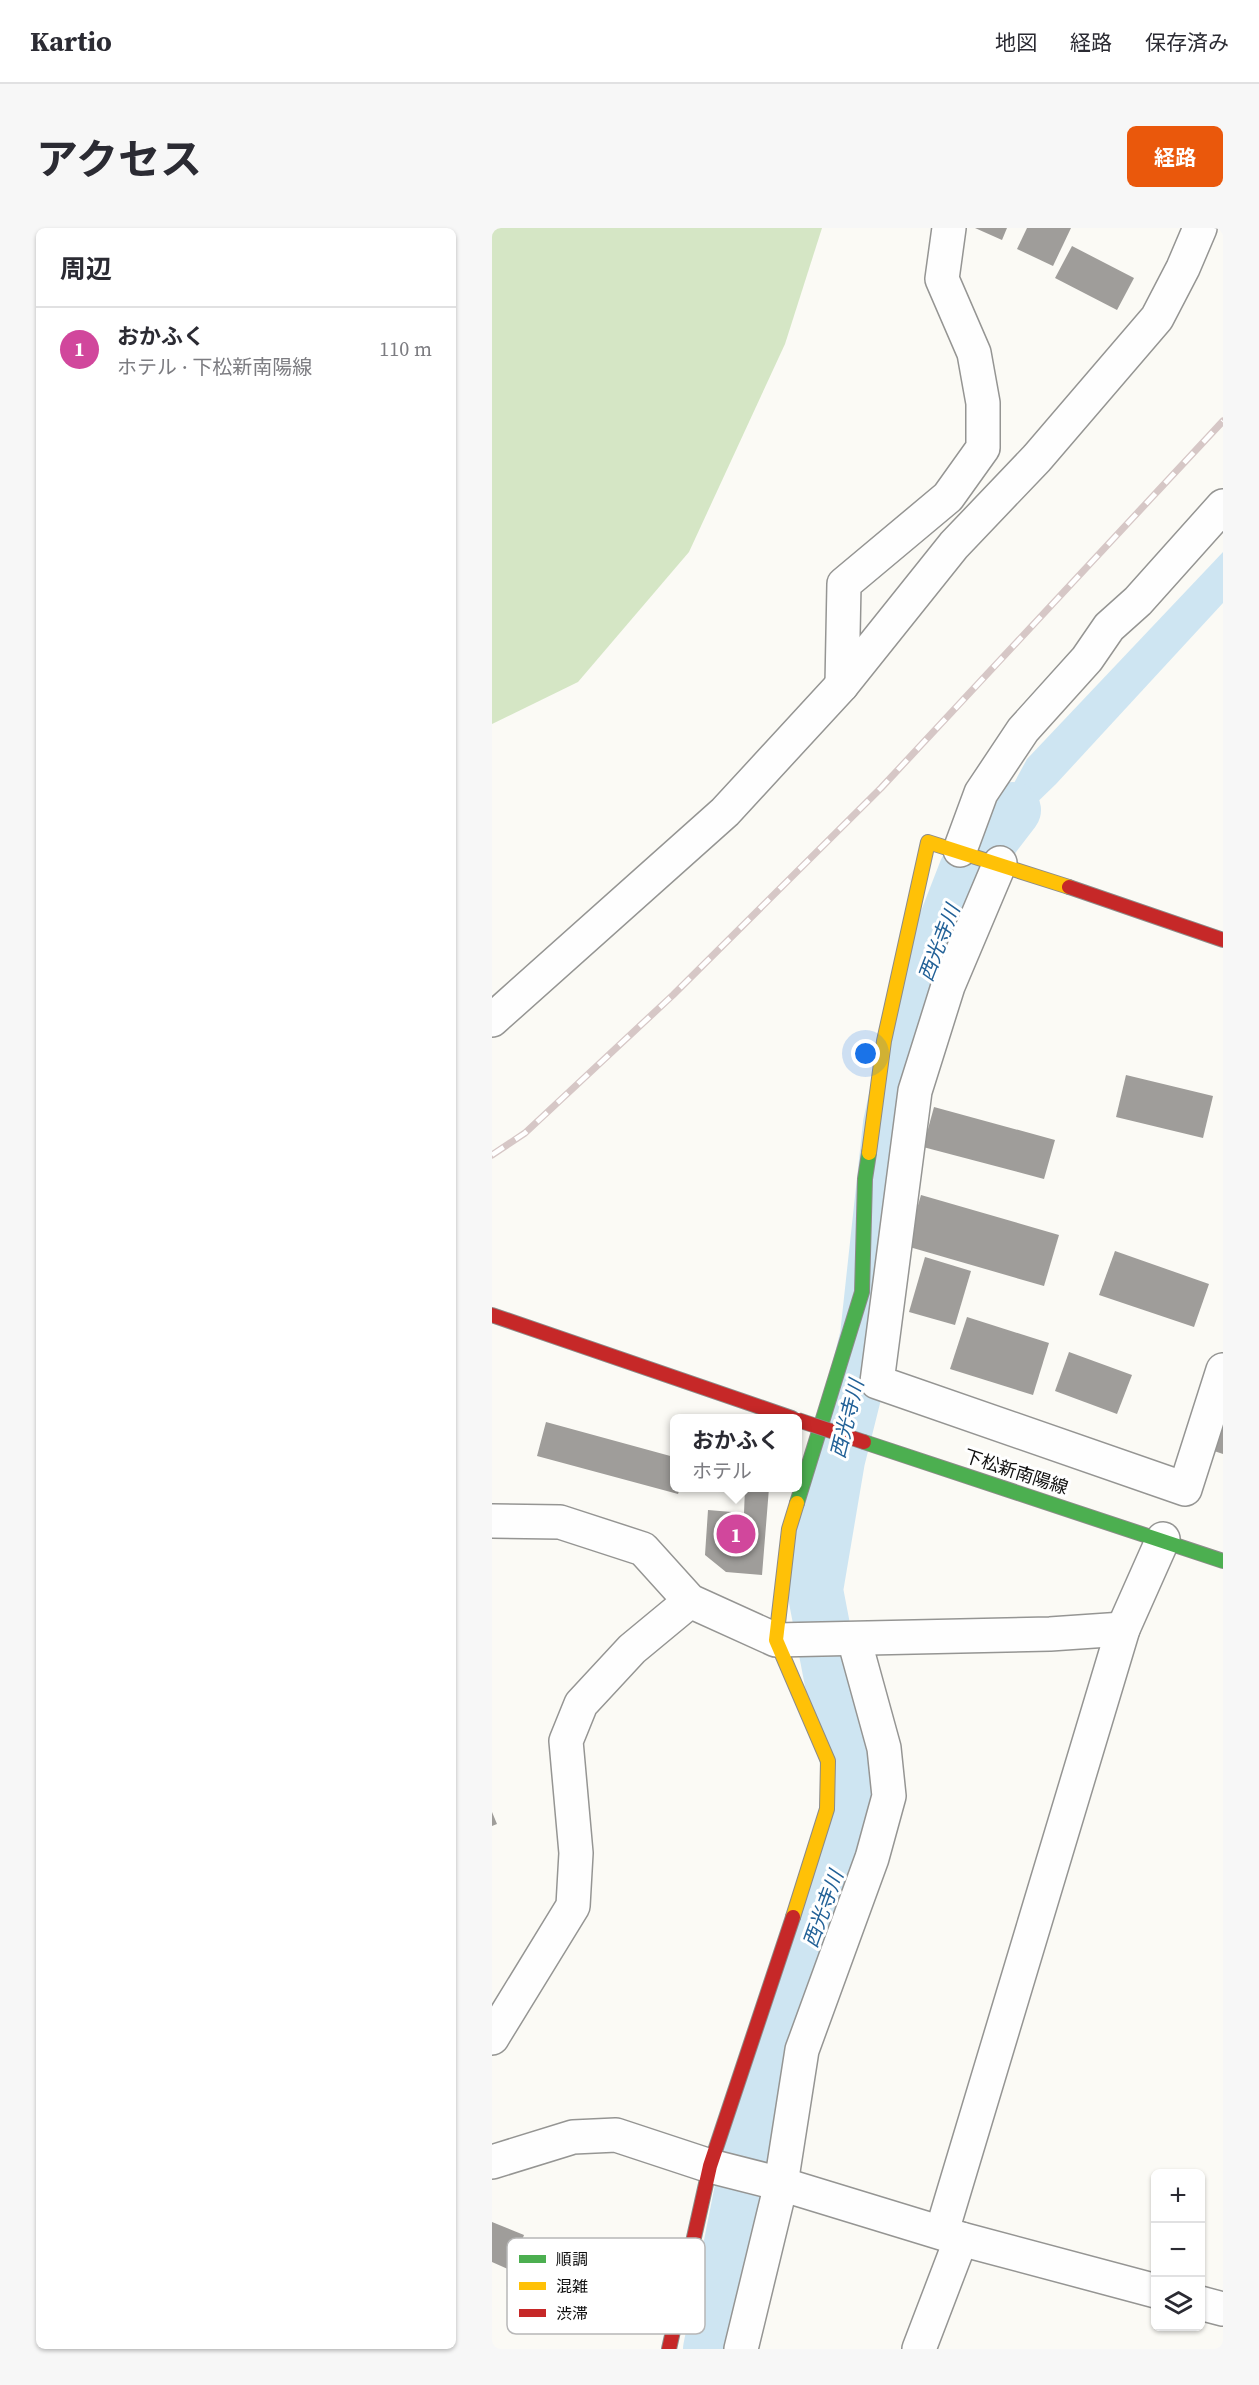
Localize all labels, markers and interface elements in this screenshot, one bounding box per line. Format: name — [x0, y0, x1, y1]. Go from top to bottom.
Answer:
text: Kartio — [30, 22, 112, 60]
text: 地図 — [995, 28, 1037, 57]
text: 経路 — [1070, 28, 1112, 57]
text: 保存済み — [1145, 28, 1229, 57]
button: 経路 — [1127, 126, 1223, 187]
text: アクセス — [36, 130, 202, 188]
text: 周辺 — [60, 251, 112, 287]
text: おかふく — [117, 321, 205, 351]
text: 1 — [74, 335, 85, 363]
text: 110 m — [379, 335, 432, 363]
text: ホテル · 下松新南陽線 — [117, 353, 312, 381]
water label: 西光寺川 — [912, 899, 967, 985]
your location — [851, 1039, 880, 1068]
water label: 西光寺川 — [824, 1375, 871, 1461]
popup — [670, 1414, 802, 1492]
text: おかふく — [692, 1425, 780, 1455]
street label: 下松新南陽線 — [961, 1443, 1071, 1500]
text: ホテル — [692, 1457, 752, 1485]
pin: 1 — [716, 1512, 756, 1556]
water label: 西光寺川 — [796, 1865, 851, 1951]
map controls — [1151, 2169, 1205, 2331]
button: + — [1151, 2169, 1205, 2223]
button: − — [1151, 2223, 1205, 2277]
legend — [507, 2238, 705, 2334]
text: 順調 — [556, 2248, 588, 2270]
text: 混雑 — [556, 2275, 588, 2297]
button: layers — [1151, 2277, 1205, 2331]
text: 渋滞 — [556, 2302, 588, 2324]

